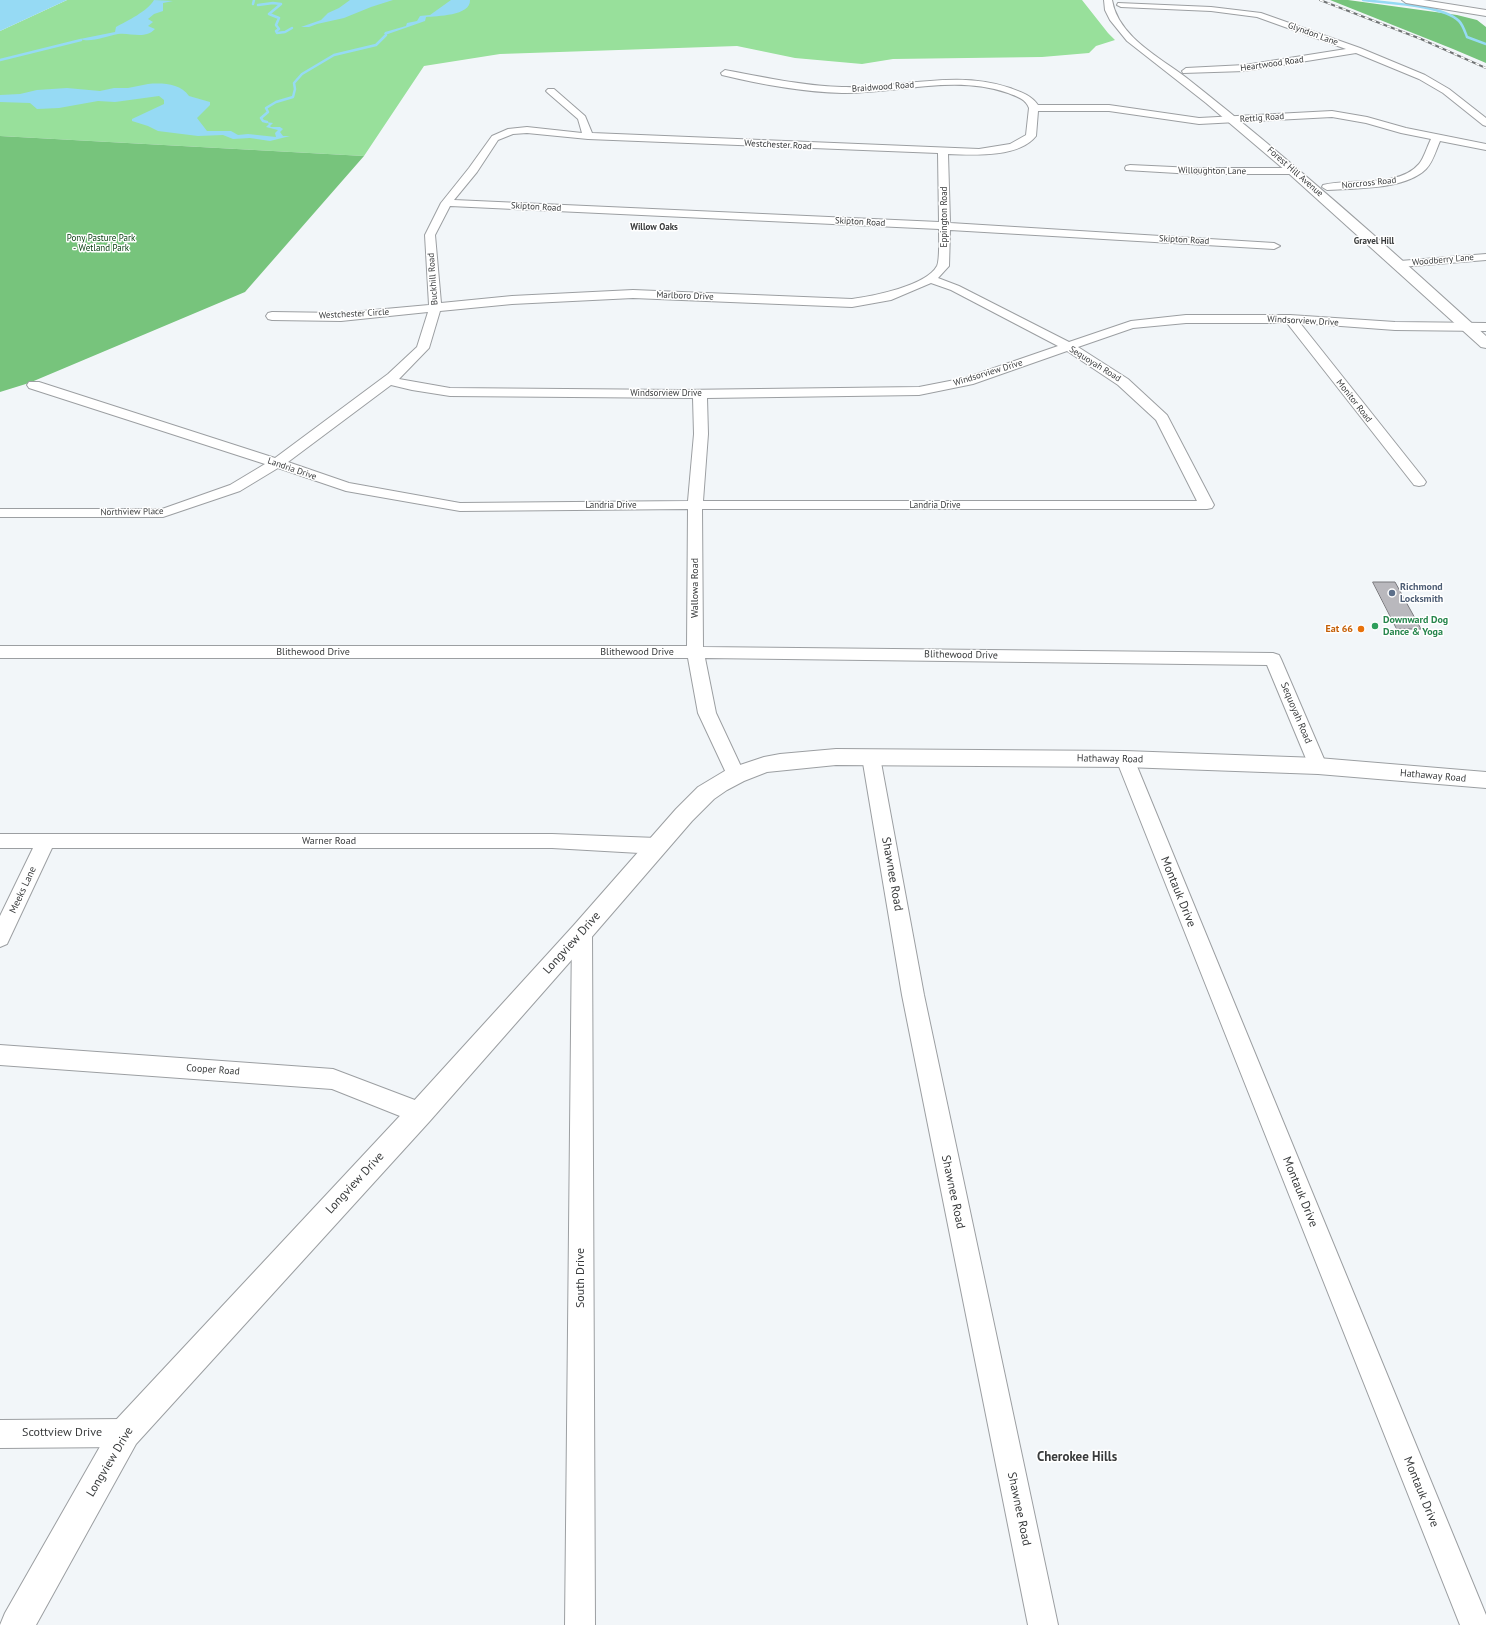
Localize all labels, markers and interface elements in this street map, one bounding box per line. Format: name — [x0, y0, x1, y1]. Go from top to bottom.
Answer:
street label: Glyndon Lane — [1286, 20, 1340, 48]
street label: Heartwood Road — [1240, 54, 1304, 74]
street label: Braidwood Road — [851, 79, 915, 95]
street label: Rettig Road — [1240, 111, 1284, 125]
street label: Westchester Road — [744, 138, 812, 152]
street label: Forest Hill Avenue — [1265, 145, 1325, 199]
street label: Willoughton Lane — [1178, 165, 1246, 177]
street label: Norcross Road — [1341, 175, 1397, 191]
street label: Eppington Road — [939, 187, 949, 247]
street label: Skipton Road — [510, 200, 562, 214]
street label: Skipton Road — [834, 215, 886, 229]
district label: Willow Oaks — [630, 222, 678, 232]
park label: Pony Pasture Park - Wetland Park — [67, 233, 135, 254]
street label: Skipton Road — [1158, 233, 1210, 247]
district label: Gravel Hill — [1354, 236, 1394, 246]
street label: Buckhill Road — [426, 252, 440, 306]
street label: Woodberry Lane — [1412, 252, 1474, 268]
street label: Marlboro Drive — [656, 290, 714, 302]
street label: Westchester Circle — [318, 307, 390, 321]
street label: Windsorview Drive — [1267, 314, 1339, 328]
street label: Sequoyah Road — [1067, 344, 1123, 384]
street label: Windsorview Drive — [952, 357, 1024, 389]
street label: Monitor Road — [1334, 377, 1374, 425]
street label: Windsorview Drive — [630, 388, 702, 398]
street label: Landria Drive — [266, 456, 318, 482]
street label: Landria Drive — [585, 500, 637, 510]
street label: Landria Drive — [909, 500, 961, 510]
street label: Northview Place — [100, 506, 164, 518]
street label: Wallowa Road — [689, 558, 701, 618]
place label: Richmond Locksmith — [1400, 581, 1443, 604]
marker: Richmond Locksmith — [1387, 588, 1397, 598]
place label: Downward Dog Dance & Yoga — [1383, 614, 1448, 638]
marker: Downward Dog Dance & Yoga — [1370, 621, 1380, 631]
place label: Eat 66 — [1325, 623, 1353, 635]
marker: Eat 66 — [1356, 624, 1366, 634]
street label: Blithewood Drive — [276, 646, 350, 658]
street label: Blithewood Drive — [600, 646, 674, 658]
street label: Blithewood Drive — [924, 648, 998, 662]
street label: Sequoyah Road — [1278, 681, 1314, 745]
street label: Hathaway Road — [1077, 752, 1143, 766]
street label: Hathaway Road — [1399, 767, 1467, 785]
street label: Warner Road — [302, 835, 356, 847]
street label: Shawnee Road — [878, 836, 906, 912]
street label: Montauk Drive — [1157, 855, 1199, 929]
street label: Meeks Lane — [7, 865, 39, 915]
street label: Longview Drive — [540, 909, 604, 977]
street label: Cooper Road — [186, 1062, 240, 1078]
street label: Longview Drive — [323, 1149, 387, 1217]
street label: Shawnee Road — [938, 1154, 968, 1230]
street label: Montauk Drive — [1279, 1155, 1321, 1229]
street label: South Drive — [574, 1248, 588, 1308]
street label: Longview Drive — [84, 1425, 136, 1499]
street label: Scottview Drive — [22, 1426, 102, 1440]
district label: Cherokee Hills — [1037, 1449, 1117, 1465]
street label: Montauk Drive — [1400, 1455, 1442, 1529]
street label: Shawnee Road — [1004, 1471, 1034, 1547]

